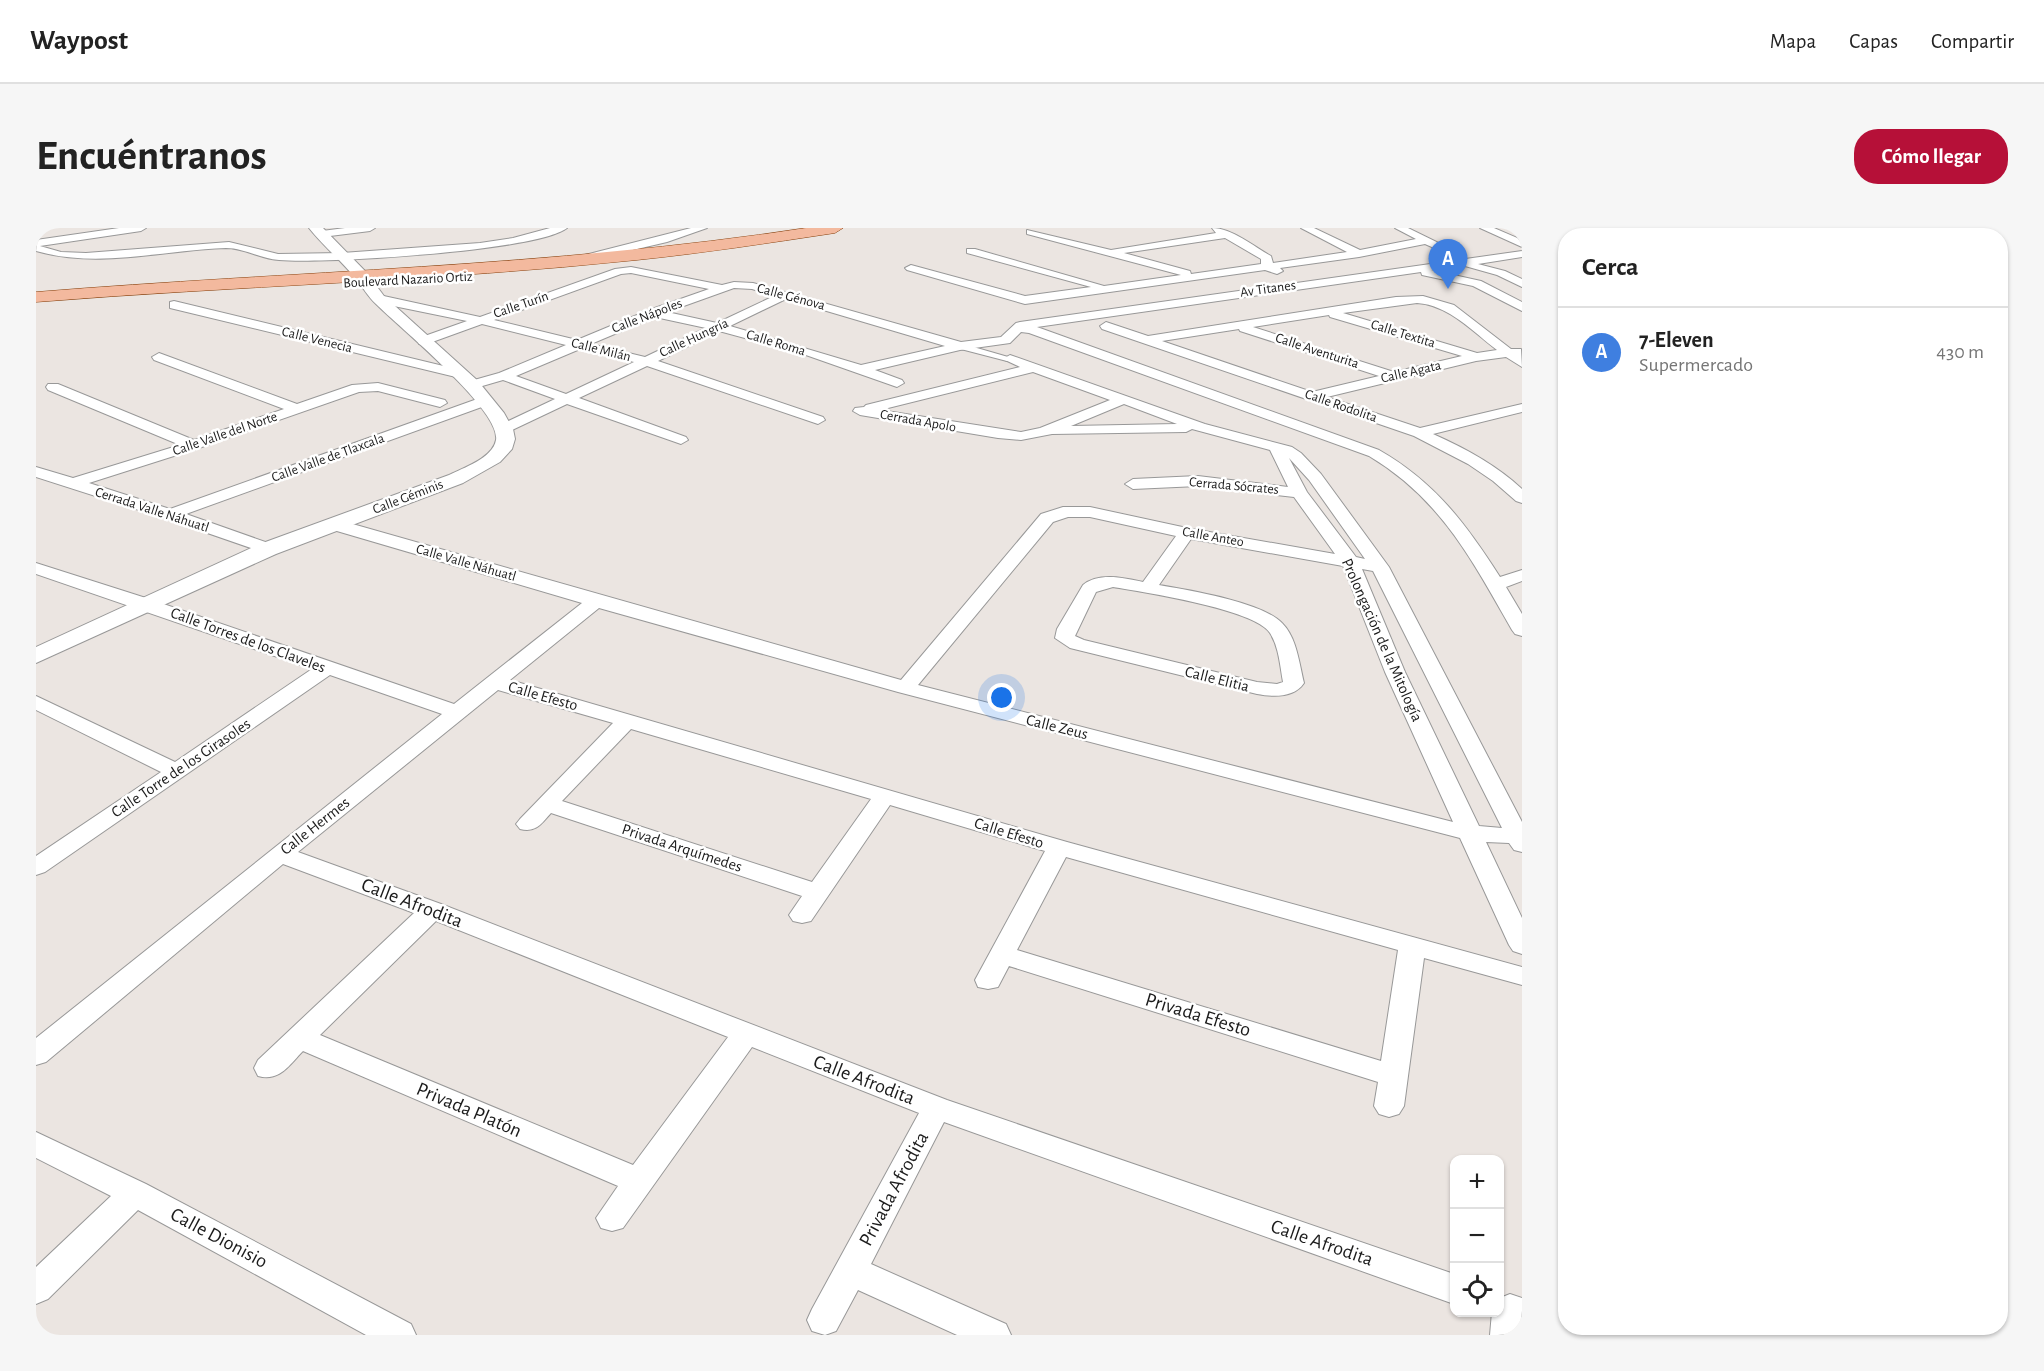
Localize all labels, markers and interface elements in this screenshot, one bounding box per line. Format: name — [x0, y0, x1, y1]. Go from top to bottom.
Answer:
text: Waypost — [30, 27, 128, 55]
text: Mapa — [1770, 31, 1816, 52]
text: Capas — [1849, 31, 1898, 52]
text: Compartir — [1931, 31, 2014, 52]
button: Cómo llegar — [1854, 129, 2008, 184]
text: Encuéntranos — [36, 135, 267, 177]
pin: A — [1428, 239, 1468, 289]
text: Cerca — [1582, 254, 1639, 280]
street label: Boulevard Nazario Ortiz — [343, 270, 473, 290]
street label: Av Titanes — [1239, 278, 1297, 300]
street label: Calle Génova — [755, 281, 827, 313]
street label: Calle Turín — [492, 289, 550, 321]
street label: Calle Nápoles — [610, 296, 684, 336]
street label: Calle Hungría — [657, 316, 731, 360]
street label: Calle Textita — [1369, 318, 1437, 351]
street label: Calle Venecia — [280, 324, 354, 356]
street label: Calle Roma — [745, 327, 808, 359]
text: 7-Eleven — [1639, 329, 1714, 351]
street label: Calle Aventurita — [1273, 331, 1361, 371]
street label: Calle Milán — [570, 336, 632, 364]
text: A — [1596, 342, 1608, 362]
text: 430 m — [1936, 342, 1984, 362]
text: Supermercado — [1639, 355, 1753, 375]
street label: Calle Agata — [1379, 358, 1443, 386]
street label: Calle Rodolita — [1303, 387, 1379, 425]
street label: Cerrada Apolo — [879, 407, 957, 435]
street label: Calle Valle del Norte — [171, 410, 279, 458]
street label: Calle Valle de Tlaxcala — [270, 431, 387, 485]
street label: Cerrada Sócrates — [1189, 475, 1279, 497]
street label: Calle Géminis — [371, 477, 445, 517]
street label: Cerrada Valle Náhuatl — [93, 485, 211, 535]
street label: Calle Anteo — [1181, 525, 1245, 549]
street label: Calle Valle Náhuatl — [414, 542, 518, 584]
street label: Prolongación de la Mitología — [1339, 556, 1425, 724]
street label: Calle Torres de los Claveles — [168, 604, 328, 676]
street label: Calle Elitia — [1183, 663, 1251, 695]
street label: Calle Efesto — [506, 678, 580, 714]
your location — [987, 683, 1016, 712]
street label: Calle Zeus — [1024, 712, 1090, 742]
street label: Calle Torre de los Girasoles — [109, 715, 254, 820]
street label: Calle Hermes — [277, 794, 353, 858]
street label: Calle Efesto — [972, 815, 1046, 851]
street label: Privada Arquímedes — [620, 821, 744, 875]
street label: Calle Afrodita — [359, 875, 465, 931]
street label: Privada Efesto — [1143, 989, 1253, 1041]
street label: Calle Afrodita — [811, 1052, 917, 1108]
street label: Privada Platón — [413, 1079, 525, 1141]
street label: Privada Afrodita — [856, 1129, 932, 1249]
map controls — [1450, 1155, 1504, 1317]
button: + — [1450, 1155, 1504, 1209]
street label: Calle Dionisio — [167, 1204, 271, 1272]
button: − — [1450, 1209, 1504, 1263]
street label: Calle Afrodita — [1268, 1216, 1376, 1270]
button: locate — [1450, 1263, 1504, 1317]

